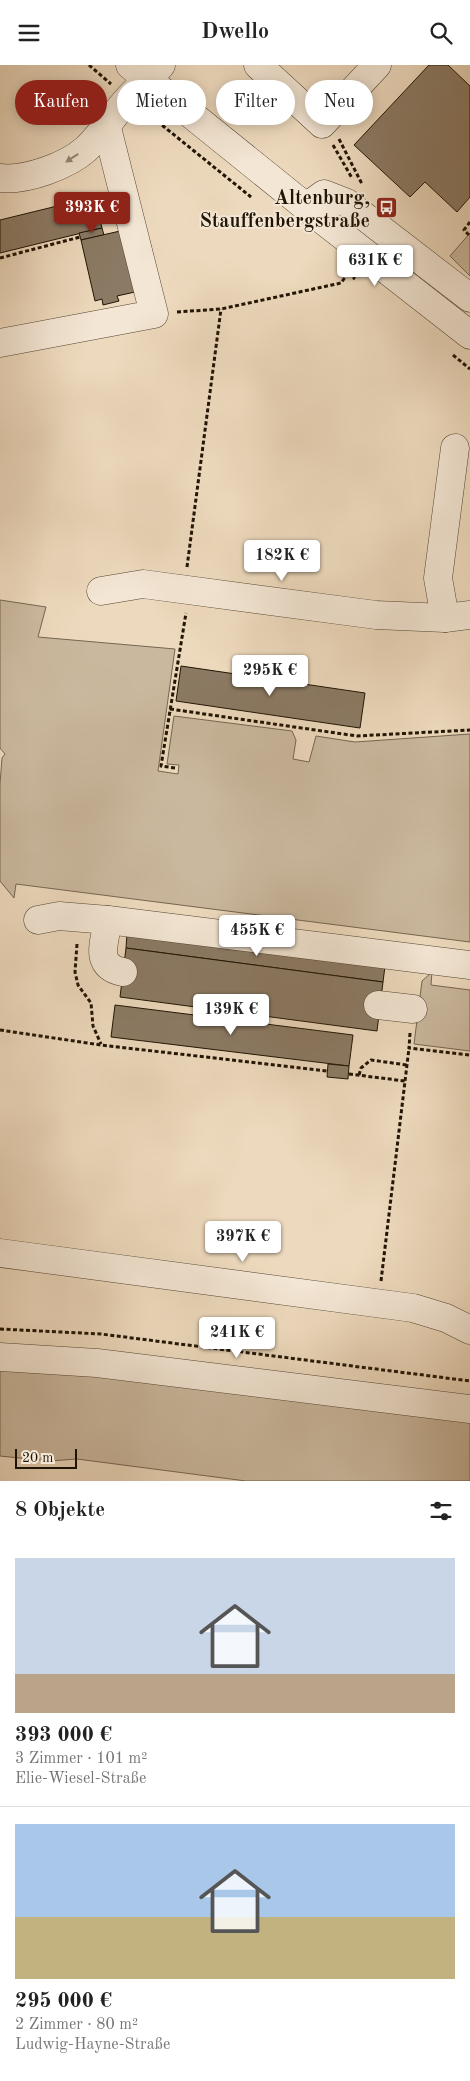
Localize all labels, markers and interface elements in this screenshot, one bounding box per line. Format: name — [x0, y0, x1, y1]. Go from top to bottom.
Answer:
icon: menu — [15, 19, 43, 47]
icon: search — [427, 19, 455, 47]
text: Dwello — [201, 21, 269, 43]
chip: Kaufen — [15, 80, 107, 125]
chip: Mieten — [117, 80, 206, 125]
chip: Filter — [216, 80, 295, 125]
chip: Neu — [305, 80, 373, 125]
one-way arrow — [66, 154, 79, 163]
place label: Altenburg, Stauffenbergstraße — [200, 189, 370, 232]
pin: 393K € — [51, 191, 133, 234]
bus stop icon: Altenburg, Stauffenbergstraße — [374, 196, 398, 220]
text: 393K € — [65, 200, 119, 216]
pin: 631K € — [334, 245, 416, 287]
text: 631K € — [348, 253, 402, 269]
pin: 182K € — [241, 539, 323, 582]
text: 182K € — [255, 548, 309, 564]
pin: 295K € — [229, 655, 311, 697]
text: 295K € — [243, 663, 297, 679]
pin: 455K € — [216, 915, 298, 957]
text: 455K € — [230, 923, 284, 939]
pin: 139K € — [190, 993, 272, 1036]
text: 139K € — [204, 1002, 258, 1018]
pin: 397K € — [202, 1221, 284, 1263]
text: 397K € — [216, 1229, 270, 1245]
pin: 241K € — [196, 1317, 278, 1359]
text: 241K € — [210, 1325, 264, 1341]
scale bar — [15, 1446, 78, 1469]
text: 20 m — [22, 1451, 53, 1465]
icon: filters — [427, 1497, 455, 1525]
text: 8 Objekte — [15, 1500, 105, 1521]
icon: home — [190, 1591, 280, 1681]
text: 393 000 € — [15, 1725, 112, 1746]
text: 3 Zimmer · 101 m² — [15, 1751, 147, 1767]
text: Elie-Wiesel-Straße — [15, 1771, 146, 1787]
icon: home — [190, 1856, 280, 1946]
text: 295 000 € — [15, 1991, 112, 2012]
text: 2 Zimmer · 80 m² — [15, 2017, 138, 2033]
text: Ludwig-Hayne-Straße — [15, 2037, 170, 2053]

